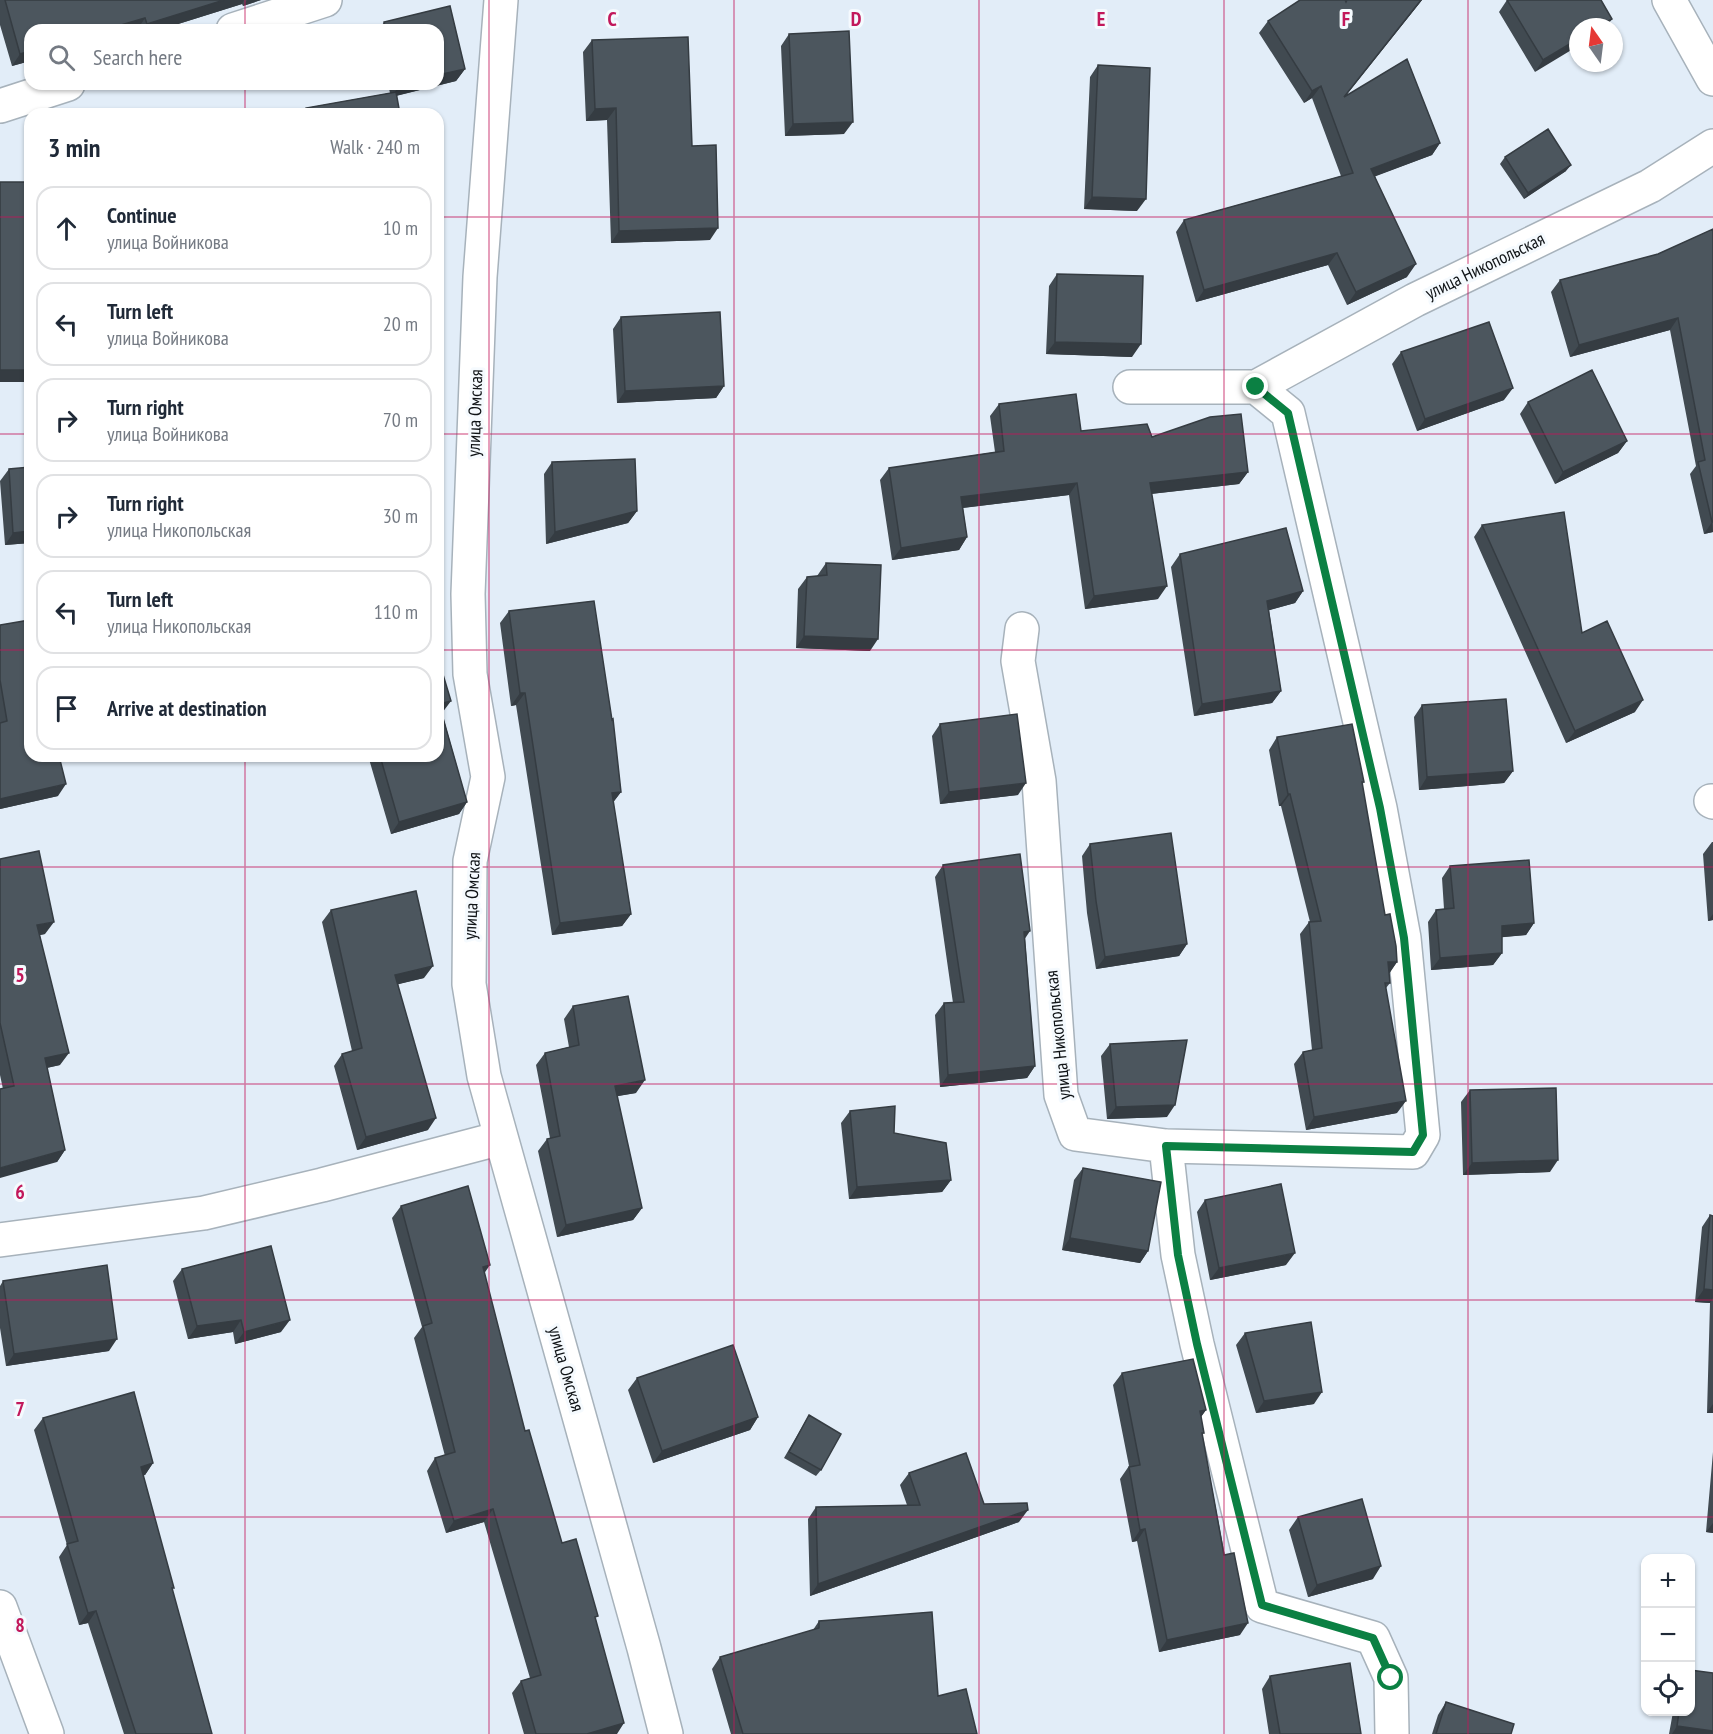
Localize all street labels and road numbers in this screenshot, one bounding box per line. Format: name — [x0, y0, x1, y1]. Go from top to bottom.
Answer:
street label: улица Никопольская — [1421, 227, 1548, 304]
street label: улица Омская — [461, 369, 488, 457]
street label: улица Омская — [458, 852, 485, 940]
street label: улица Никопольская — [1039, 969, 1076, 1101]
street label: улица Омская — [543, 1324, 590, 1414]

